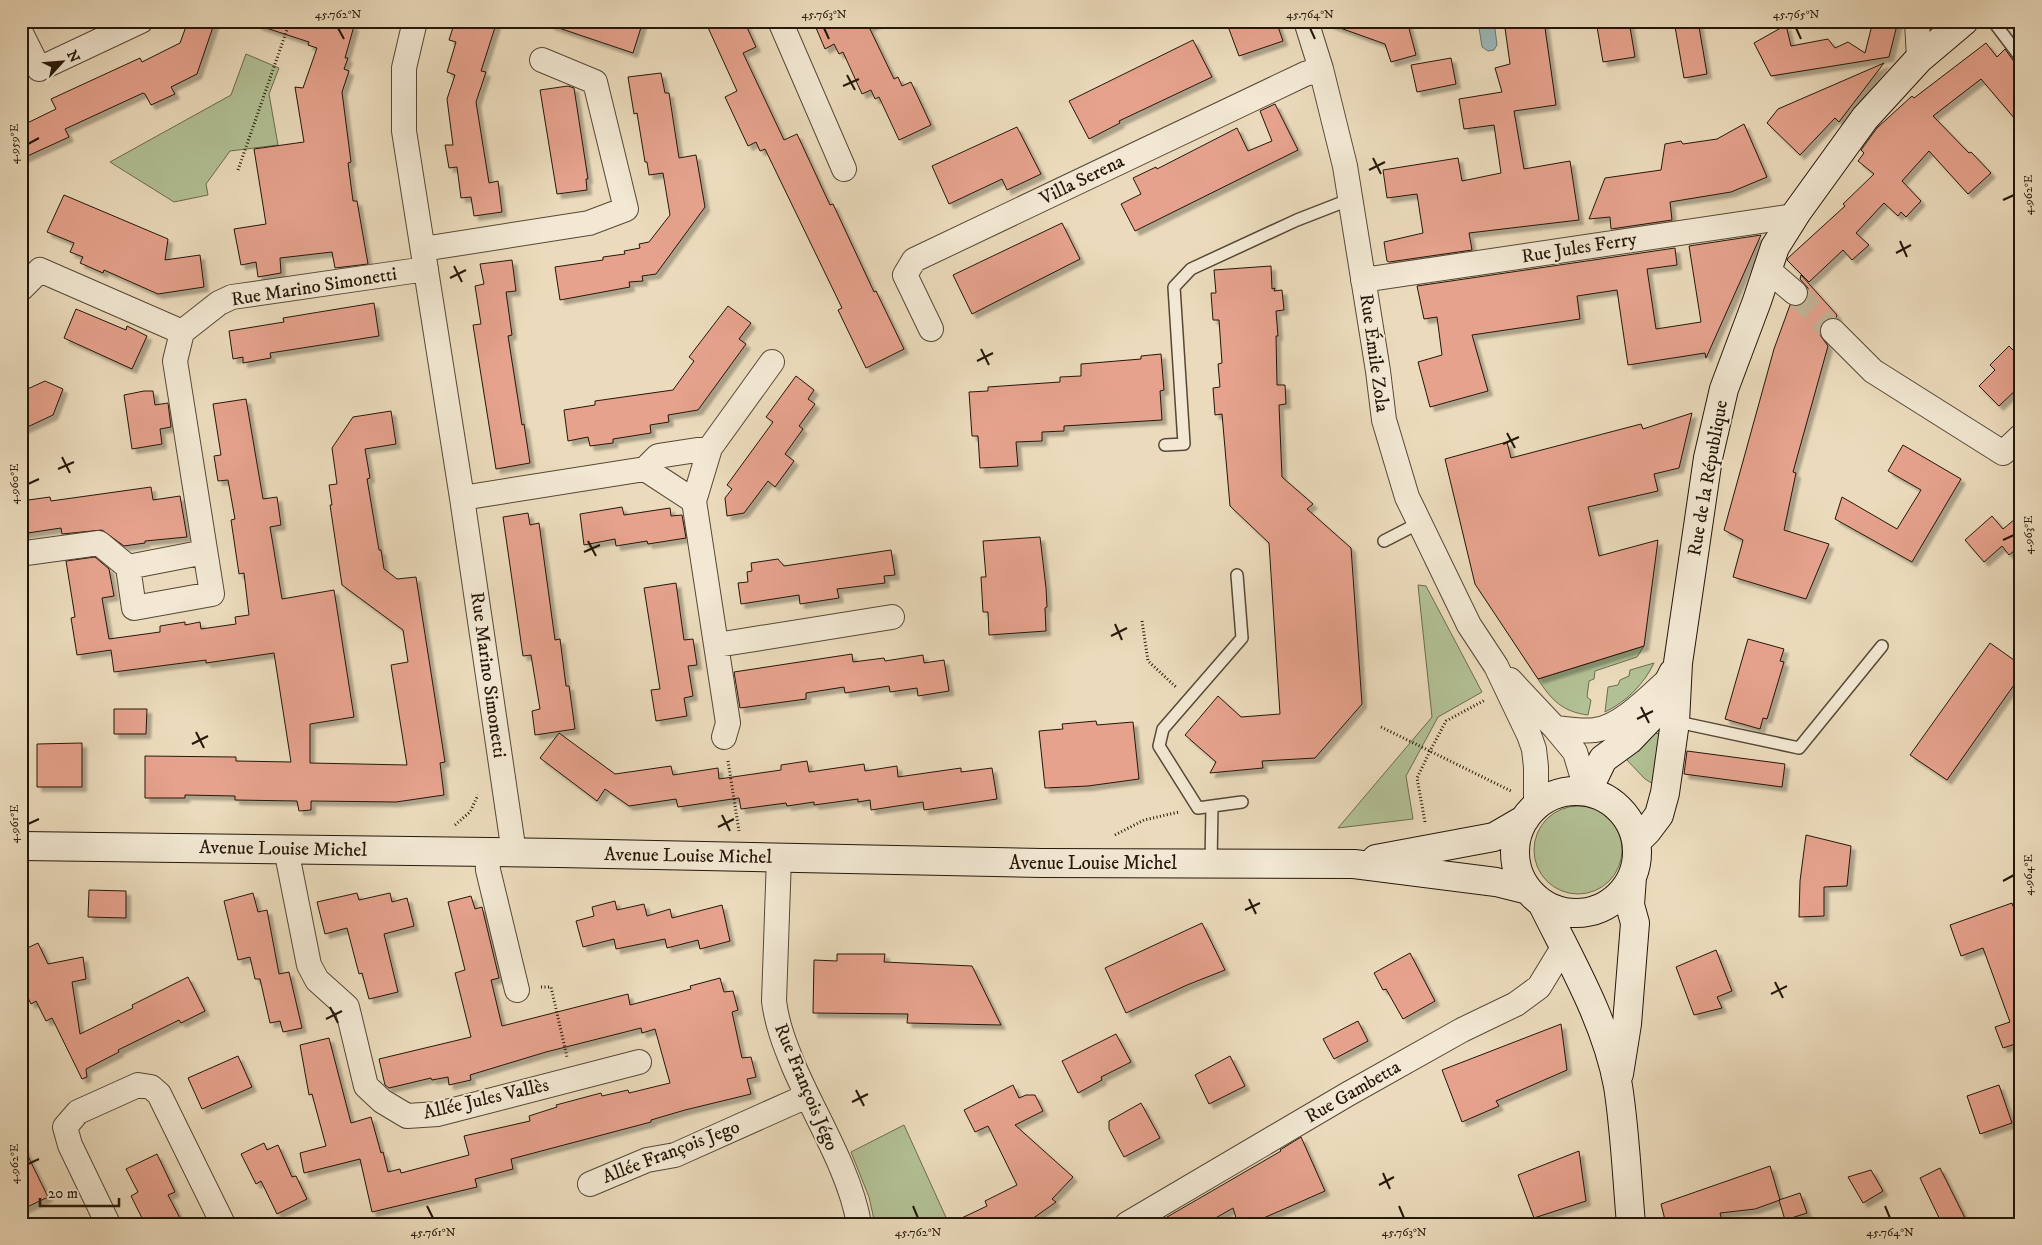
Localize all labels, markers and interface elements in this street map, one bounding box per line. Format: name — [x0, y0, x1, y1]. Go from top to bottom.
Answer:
text: 45.762°N — [315, 7, 361, 22]
text: 45.763°N — [801, 7, 847, 22]
text: 45.764°N — [1286, 7, 1334, 22]
text: 45.765°N — [1773, 7, 1820, 22]
north arrow — [38, 38, 88, 88]
text: N — [62, 48, 84, 66]
text: 4.959°E — [7, 123, 22, 164]
street label: Villa Serena — [1035, 150, 1128, 211]
text: 4.962°E — [2021, 174, 2036, 215]
street label: Rue Jules Ferry — [1520, 227, 1639, 268]
street label: Rue Marino Simonetti — [230, 263, 399, 311]
street label: Rue Émile Zola — [1354, 292, 1395, 414]
street label: Rue de la République — [1683, 398, 1734, 558]
text: 4.960°E — [7, 463, 22, 505]
text: 4.963°E — [2021, 515, 2036, 555]
street label: Rue Marino Simonetti — [465, 590, 511, 760]
text: 4.961°E — [7, 804, 22, 843]
street label: Avenue Louise Michel — [199, 836, 368, 862]
street label: Avenue Louise Michel — [604, 843, 773, 869]
street label: Avenue Louise Michel — [1009, 852, 1177, 875]
text: 4.964°E — [2021, 854, 2036, 896]
street label: Rue François Jégo — [769, 1020, 843, 1154]
street label: Rue Gambetta — [1301, 1055, 1405, 1129]
street label: Allée Jules Vallès — [421, 1073, 551, 1125]
street label: Allée François Jego — [599, 1115, 743, 1189]
text: 4.962°E — [7, 1143, 22, 1184]
scale bar — [40, 1175, 119, 1207]
text: 20 m — [48, 1184, 78, 1203]
text: 45.761°N — [410, 1225, 456, 1240]
text: 45.762°N — [895, 1225, 941, 1240]
text: 45.763°N — [1381, 1225, 1427, 1240]
text: 45.764°N — [1866, 1225, 1914, 1240]

